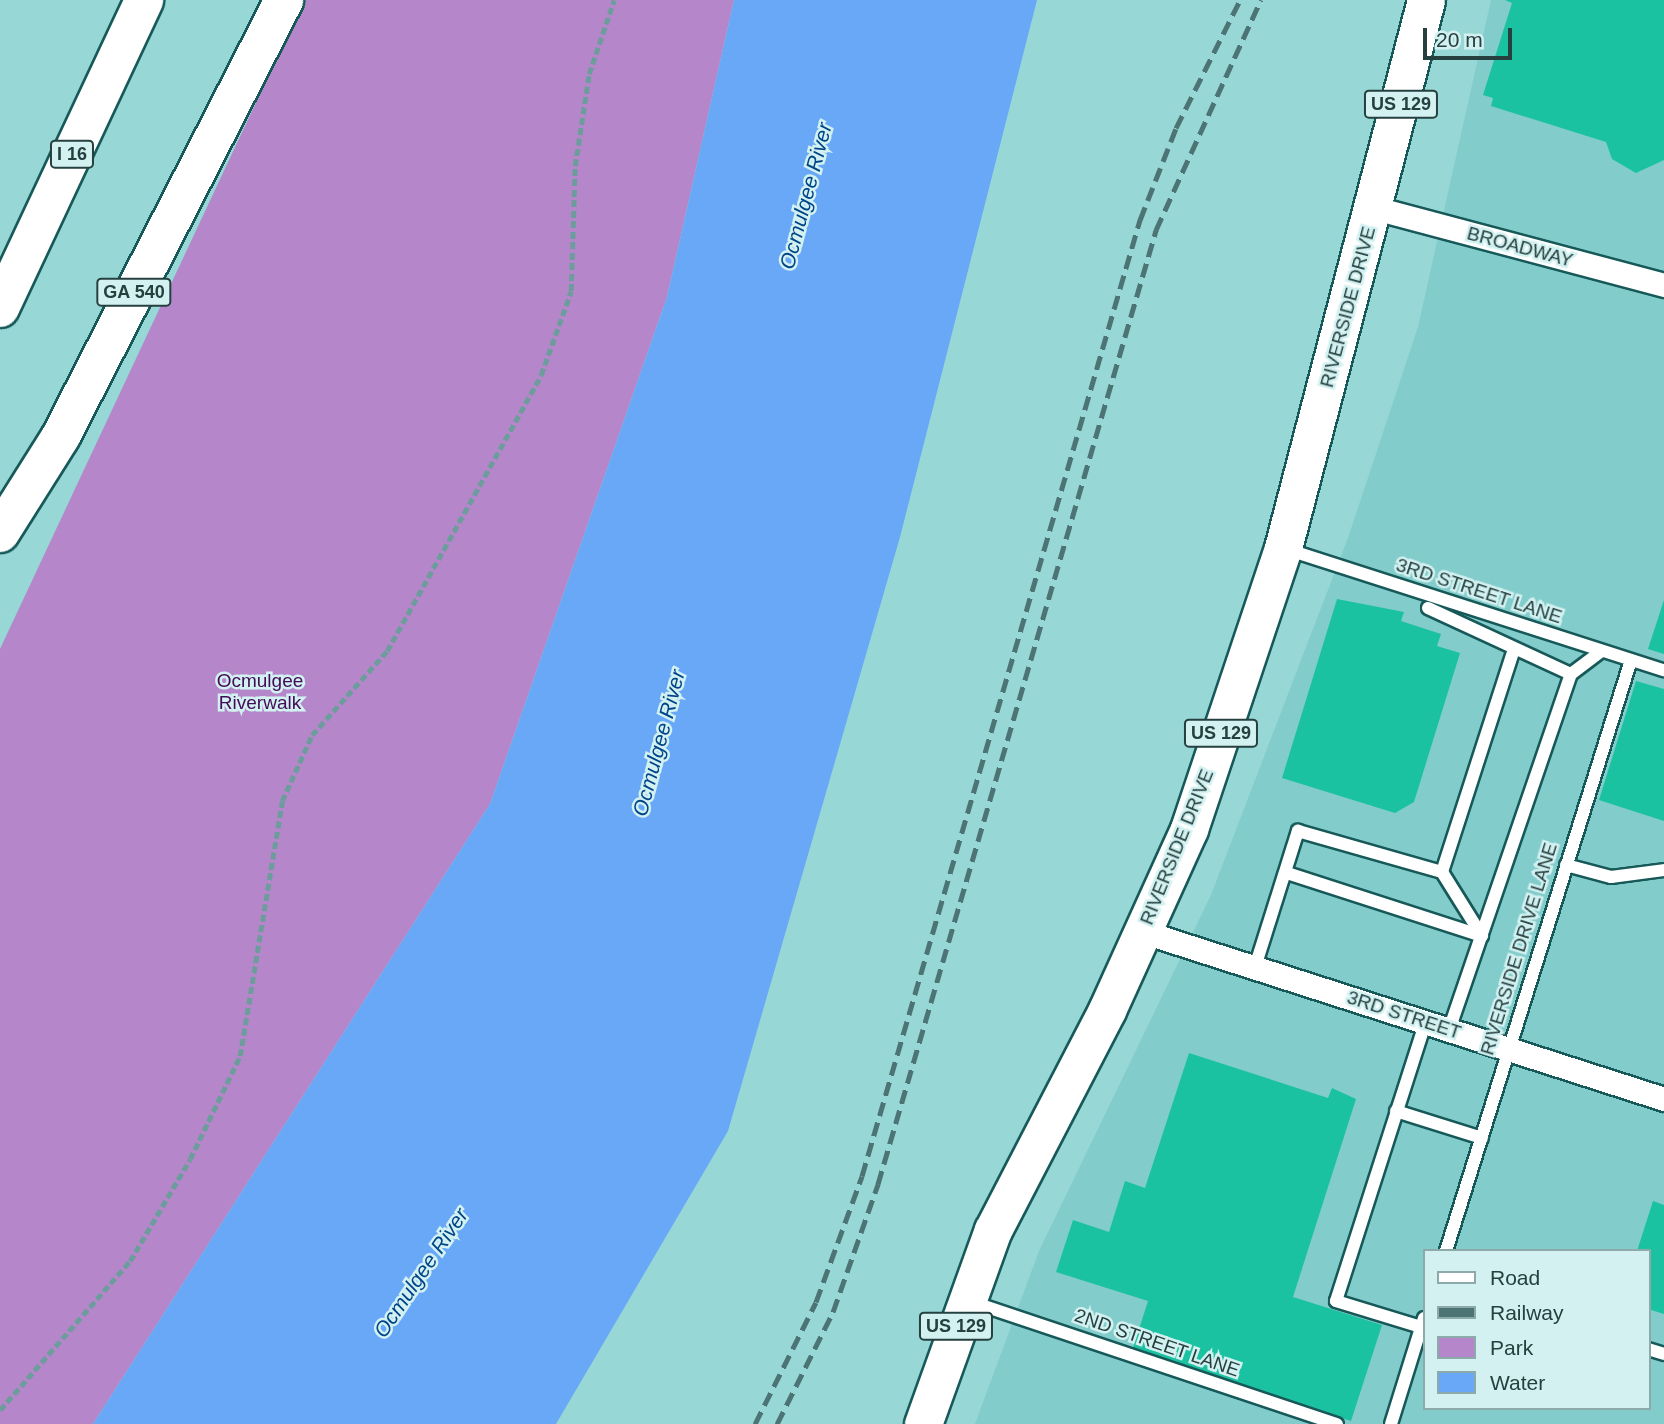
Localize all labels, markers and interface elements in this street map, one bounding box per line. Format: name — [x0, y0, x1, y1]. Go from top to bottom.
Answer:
scale bar — [1426, 14, 1515, 58]
text: 20 m — [1436, 28, 1483, 51]
road number: US 129 — [1362, 90, 1440, 119]
water label: Ocmulgee River — [774, 120, 838, 272]
road number: I 16 — [49, 140, 95, 168]
street label: BROADWAY — [1465, 222, 1575, 272]
street label: RIVERSIDE DRIVE — [1316, 224, 1380, 390]
road number: GA 540 — [96, 278, 172, 306]
street label: 3RD STREET LANE — [1393, 553, 1565, 629]
water label: Ocmulgee River — [627, 667, 691, 819]
park label: Ocmulgee Riverwalk — [217, 670, 303, 714]
road number: US 129 — [1182, 718, 1260, 748]
street label: RIVERSIDE DRIVE — [1135, 766, 1219, 928]
street label: RIVERSIDE DRIVE LANE — [1476, 840, 1562, 1058]
street label: 3RD STREET — [1344, 986, 1464, 1044]
water label: Ocmulgee River — [368, 1204, 474, 1342]
legend — [1422, 1249, 1650, 1410]
text: Road — [1490, 1266, 1540, 1289]
text: Railway — [1490, 1301, 1564, 1324]
street label: 2ND STREET LANE — [1071, 1304, 1243, 1382]
road number: US 129 — [918, 1311, 995, 1340]
text: Park — [1490, 1336, 1533, 1359]
text: Water — [1490, 1371, 1545, 1394]

